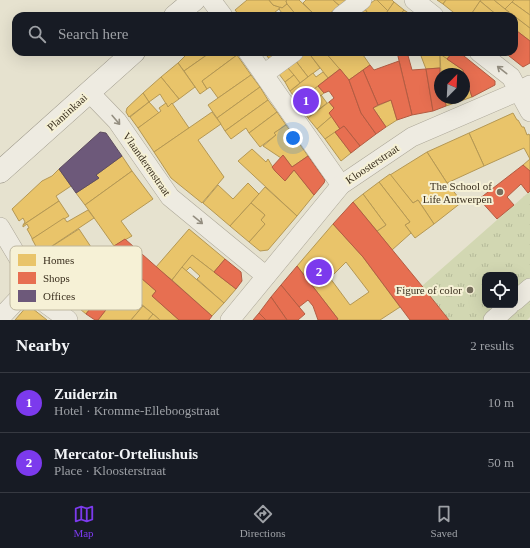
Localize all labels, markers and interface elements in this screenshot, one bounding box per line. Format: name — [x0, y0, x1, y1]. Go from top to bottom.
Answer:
search box — [12, 12, 518, 56]
icon: search — [26, 23, 48, 45]
text: Search here — [58, 26, 128, 42]
one-way arrow — [496, 65, 507, 74]
north arrow — [434, 68, 470, 104]
pin: 1 — [293, 86, 319, 116]
street label: Plantinkaai — [45, 91, 89, 133]
one-way arrow — [111, 115, 120, 126]
your location — [283, 128, 303, 148]
street label: Vlaanderenstraat — [121, 130, 173, 198]
street label: Kloosterstraat — [343, 142, 401, 186]
place label: The School of Life Antwerpen — [423, 180, 492, 205]
marker: The School of Life Antwerpen — [495, 187, 505, 197]
one-way arrow — [192, 215, 203, 224]
legend — [10, 246, 142, 310]
text: Homes — [43, 254, 74, 266]
pin: 2 — [306, 257, 332, 287]
text: Shops — [43, 272, 70, 284]
map controls — [482, 272, 518, 308]
button: locate — [482, 272, 518, 308]
place label: Figure of color — [396, 284, 462, 296]
marker: Figure of color — [465, 285, 475, 295]
text: Offices — [43, 290, 75, 302]
text: Nearby — [16, 336, 70, 355]
text: 2 results — [470, 338, 514, 353]
text: Zuiderzin — [54, 386, 117, 402]
text: 1 — [26, 395, 32, 410]
text: 10 m — [488, 395, 514, 410]
text: Hotel · Kromme-Elleboogstraat — [54, 403, 219, 418]
text: Mercator-Orteliushuis — [54, 446, 198, 462]
text: 2 — [26, 455, 32, 470]
text: 50 m — [488, 455, 514, 470]
text: Place · Kloosterstraat — [54, 463, 166, 478]
tab: Map — [73, 503, 95, 539]
tab: Directions — [240, 503, 285, 539]
tab: Saved — [431, 503, 457, 539]

